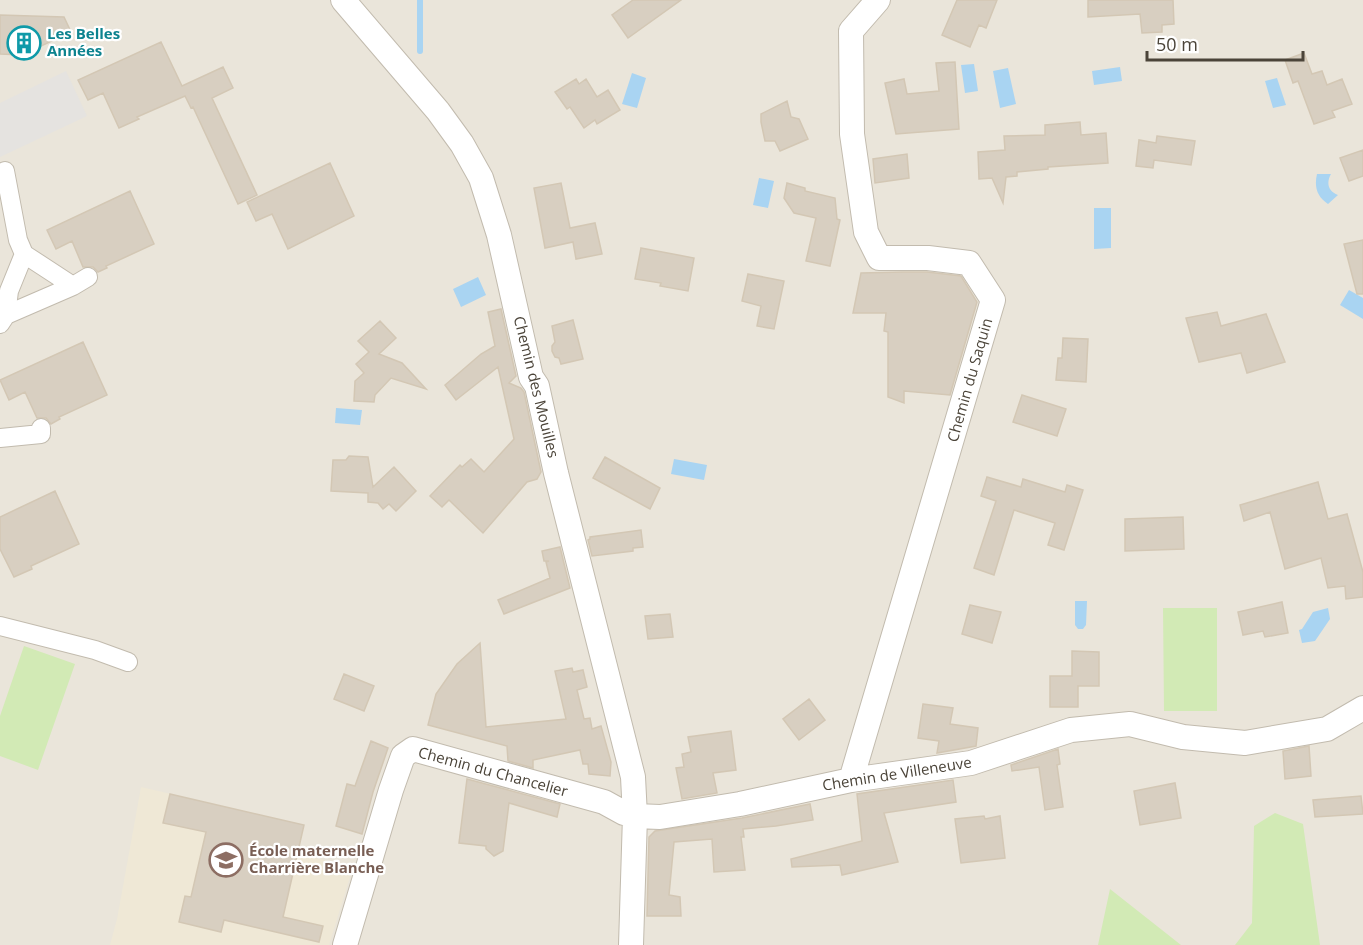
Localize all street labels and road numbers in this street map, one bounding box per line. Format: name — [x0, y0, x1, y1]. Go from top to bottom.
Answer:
street label: Chemin des Mouilles — [510, 314, 564, 460]
street label: Chemin du Saquin — [942, 315, 996, 444]
street label: Chemin du Chancelier — [416, 741, 570, 801]
street label: Chemin de Villeneuve — [821, 751, 973, 795]

